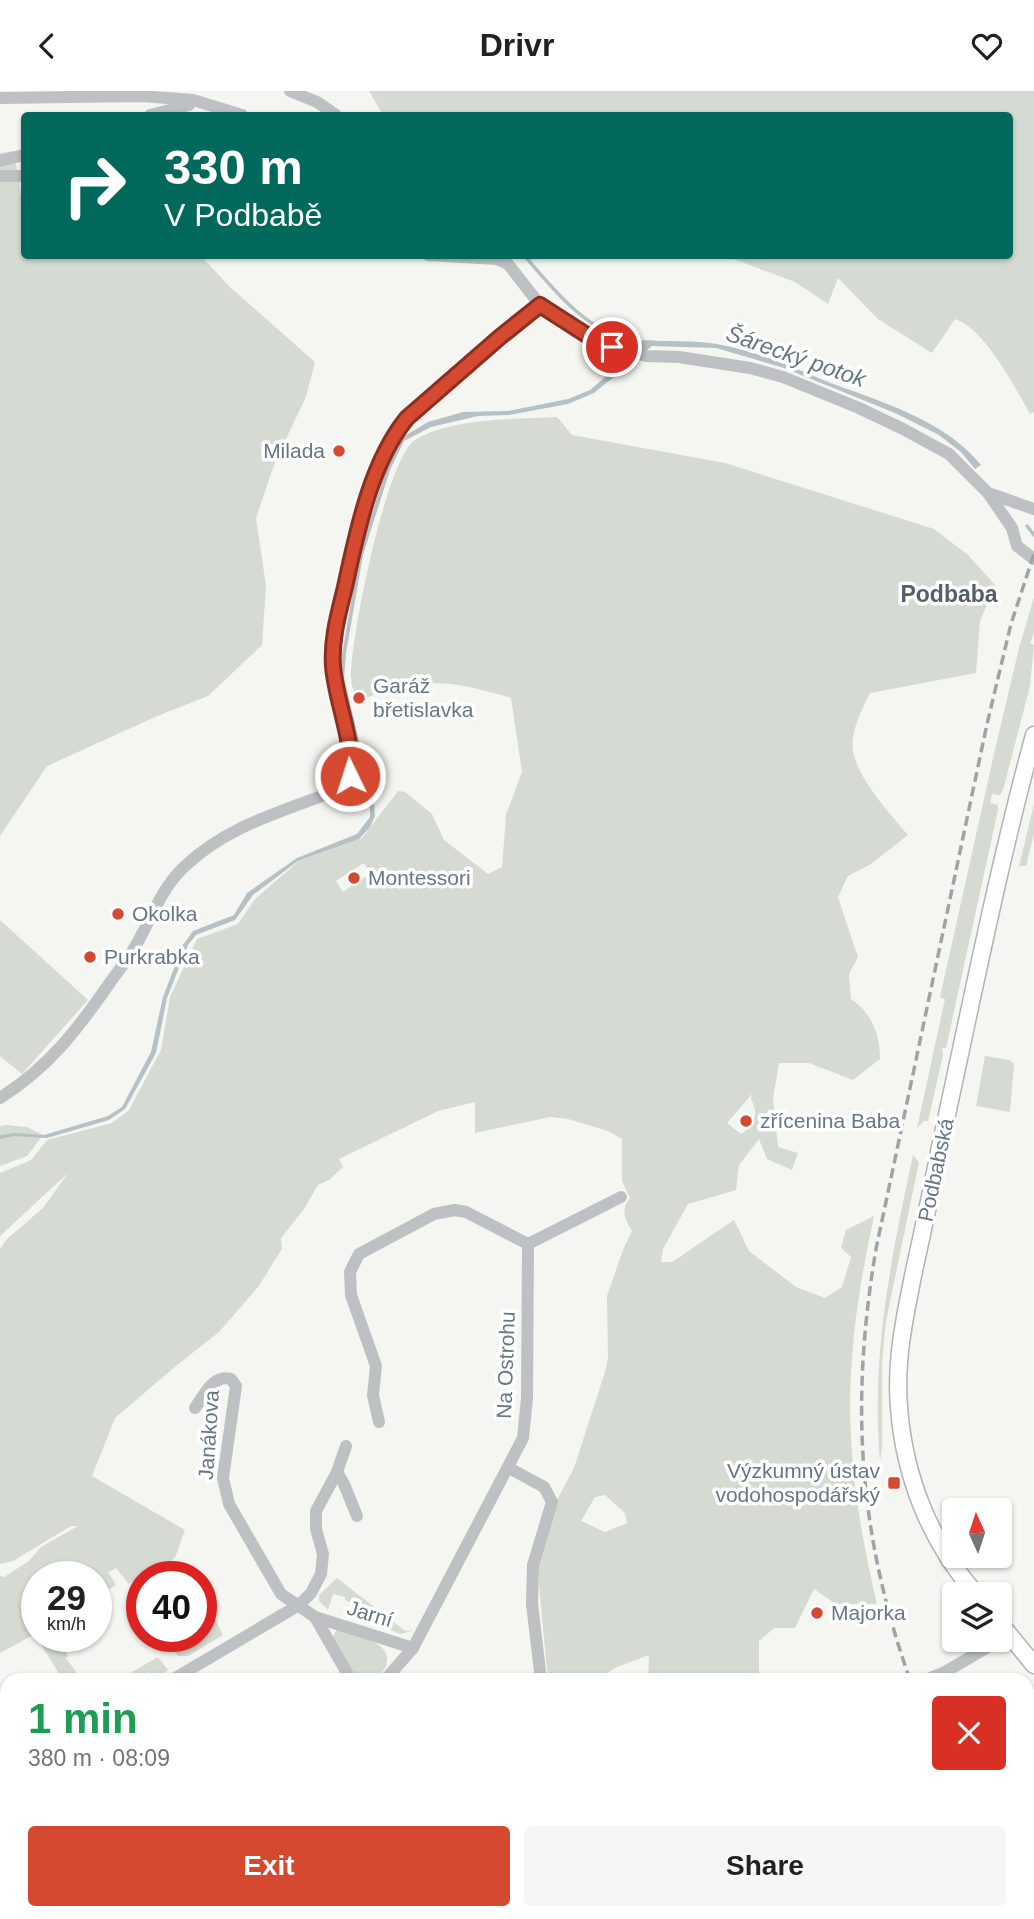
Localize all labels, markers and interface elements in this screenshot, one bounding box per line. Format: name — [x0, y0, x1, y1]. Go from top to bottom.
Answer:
icon: back — [28, 27, 66, 65]
text: Drivr — [480, 27, 554, 63]
icon: heart — [968, 27, 1006, 65]
icon: right — [49, 140, 140, 231]
text: 330 m — [164, 140, 303, 194]
text: V Podbabě — [164, 197, 322, 233]
pin — [582, 317, 642, 377]
water label: Šárecký potok — [723, 319, 871, 393]
icon: arrive — [593, 328, 631, 366]
place label: Milada — [263, 439, 325, 462]
marker: Milada — [331, 443, 347, 459]
district label: Podbaba — [900, 581, 998, 607]
place label: Garáž břetislavka — [373, 674, 474, 721]
marker: Garáž břetislavka — [351, 690, 367, 706]
position arrow — [313, 739, 387, 813]
place label: Montessori — [368, 866, 471, 889]
marker: Montessori — [346, 870, 362, 886]
place label: Okolka — [132, 902, 198, 925]
marker: Okolka — [110, 906, 126, 922]
place label: Purkrabka — [104, 945, 200, 968]
marker: Purkrabka — [82, 949, 98, 965]
place label: zřícenina Baba — [760, 1109, 900, 1132]
marker: zřícenina Baba — [738, 1113, 754, 1129]
street label: Podbabská — [913, 1116, 958, 1224]
street label: Na Ostrohu — [492, 1311, 519, 1419]
street label: Janákova — [194, 1389, 223, 1481]
place label: Výzkumný ústav vodohospodářský — [715, 1459, 880, 1506]
marker: Výzkumný ústav vodohospodářský — [886, 1475, 902, 1491]
north arrow — [942, 1498, 1012, 1568]
map controls — [942, 1498, 1012, 1652]
speed limit sign: 40 — [126, 1561, 217, 1652]
text: 29 — [47, 1578, 86, 1617]
button: layers — [942, 1582, 1012, 1652]
street label: Jarní — [344, 1596, 396, 1631]
place label: Majorka — [831, 1601, 906, 1624]
marker: Majorka — [809, 1605, 825, 1621]
text: km/h — [47, 1614, 86, 1634]
text: 1 min — [28, 1695, 138, 1742]
button: close — [932, 1696, 1006, 1770]
text: 380 m · 08:09 — [28, 1745, 170, 1771]
button: Exit — [28, 1826, 510, 1906]
button: Share — [524, 1826, 1006, 1906]

